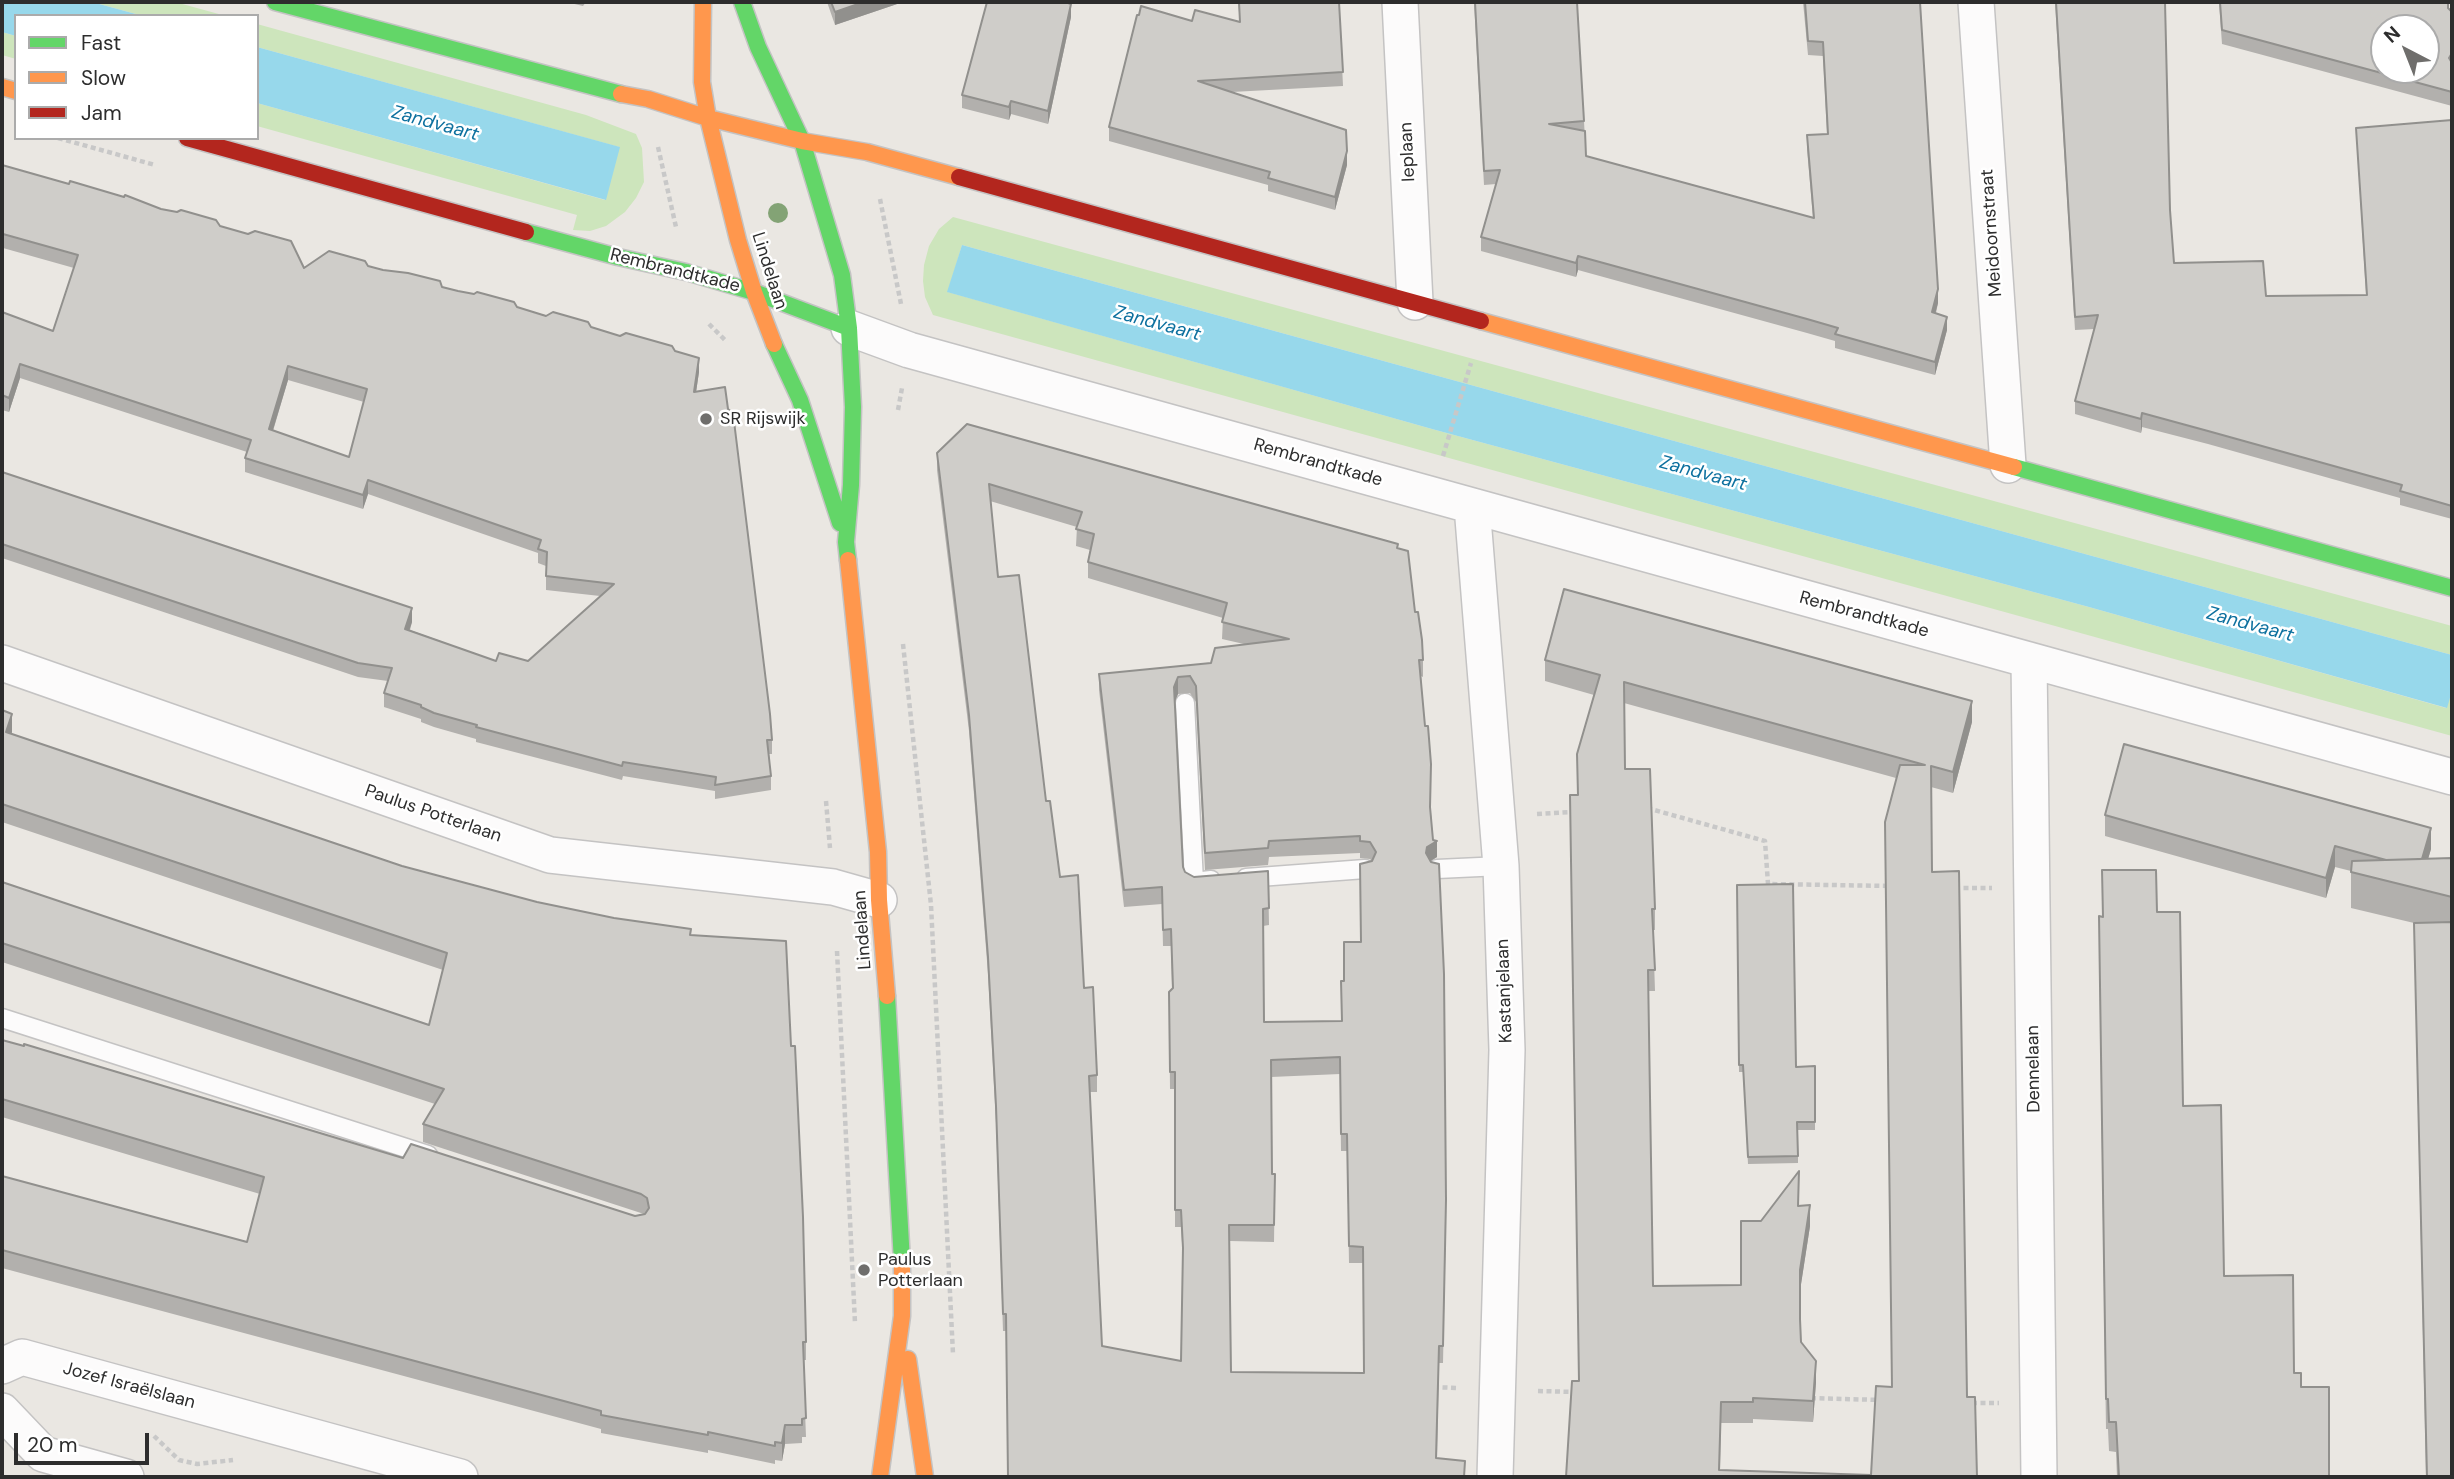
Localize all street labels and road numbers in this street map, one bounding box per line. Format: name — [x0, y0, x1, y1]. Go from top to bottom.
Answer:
street label: Ieplaan — [1396, 122, 1420, 182]
street label: Meidoornstraat — [1977, 168, 2007, 298]
street label: Lindelaan — [746, 230, 792, 312]
street label: Rembrandtkade — [608, 244, 742, 298]
street label: Rembrandtkade — [1251, 434, 1385, 492]
street label: Rembrandtkade — [1797, 587, 1931, 643]
street label: Paulus Potterlaan — [362, 780, 504, 848]
street label: Lindelaan — [849, 890, 877, 970]
street label: Kastanjelaan — [1492, 939, 1518, 1043]
street label: Dennelaan — [2022, 1025, 2046, 1113]
street label: Jozef Israëlslaan — [61, 1358, 197, 1414]

